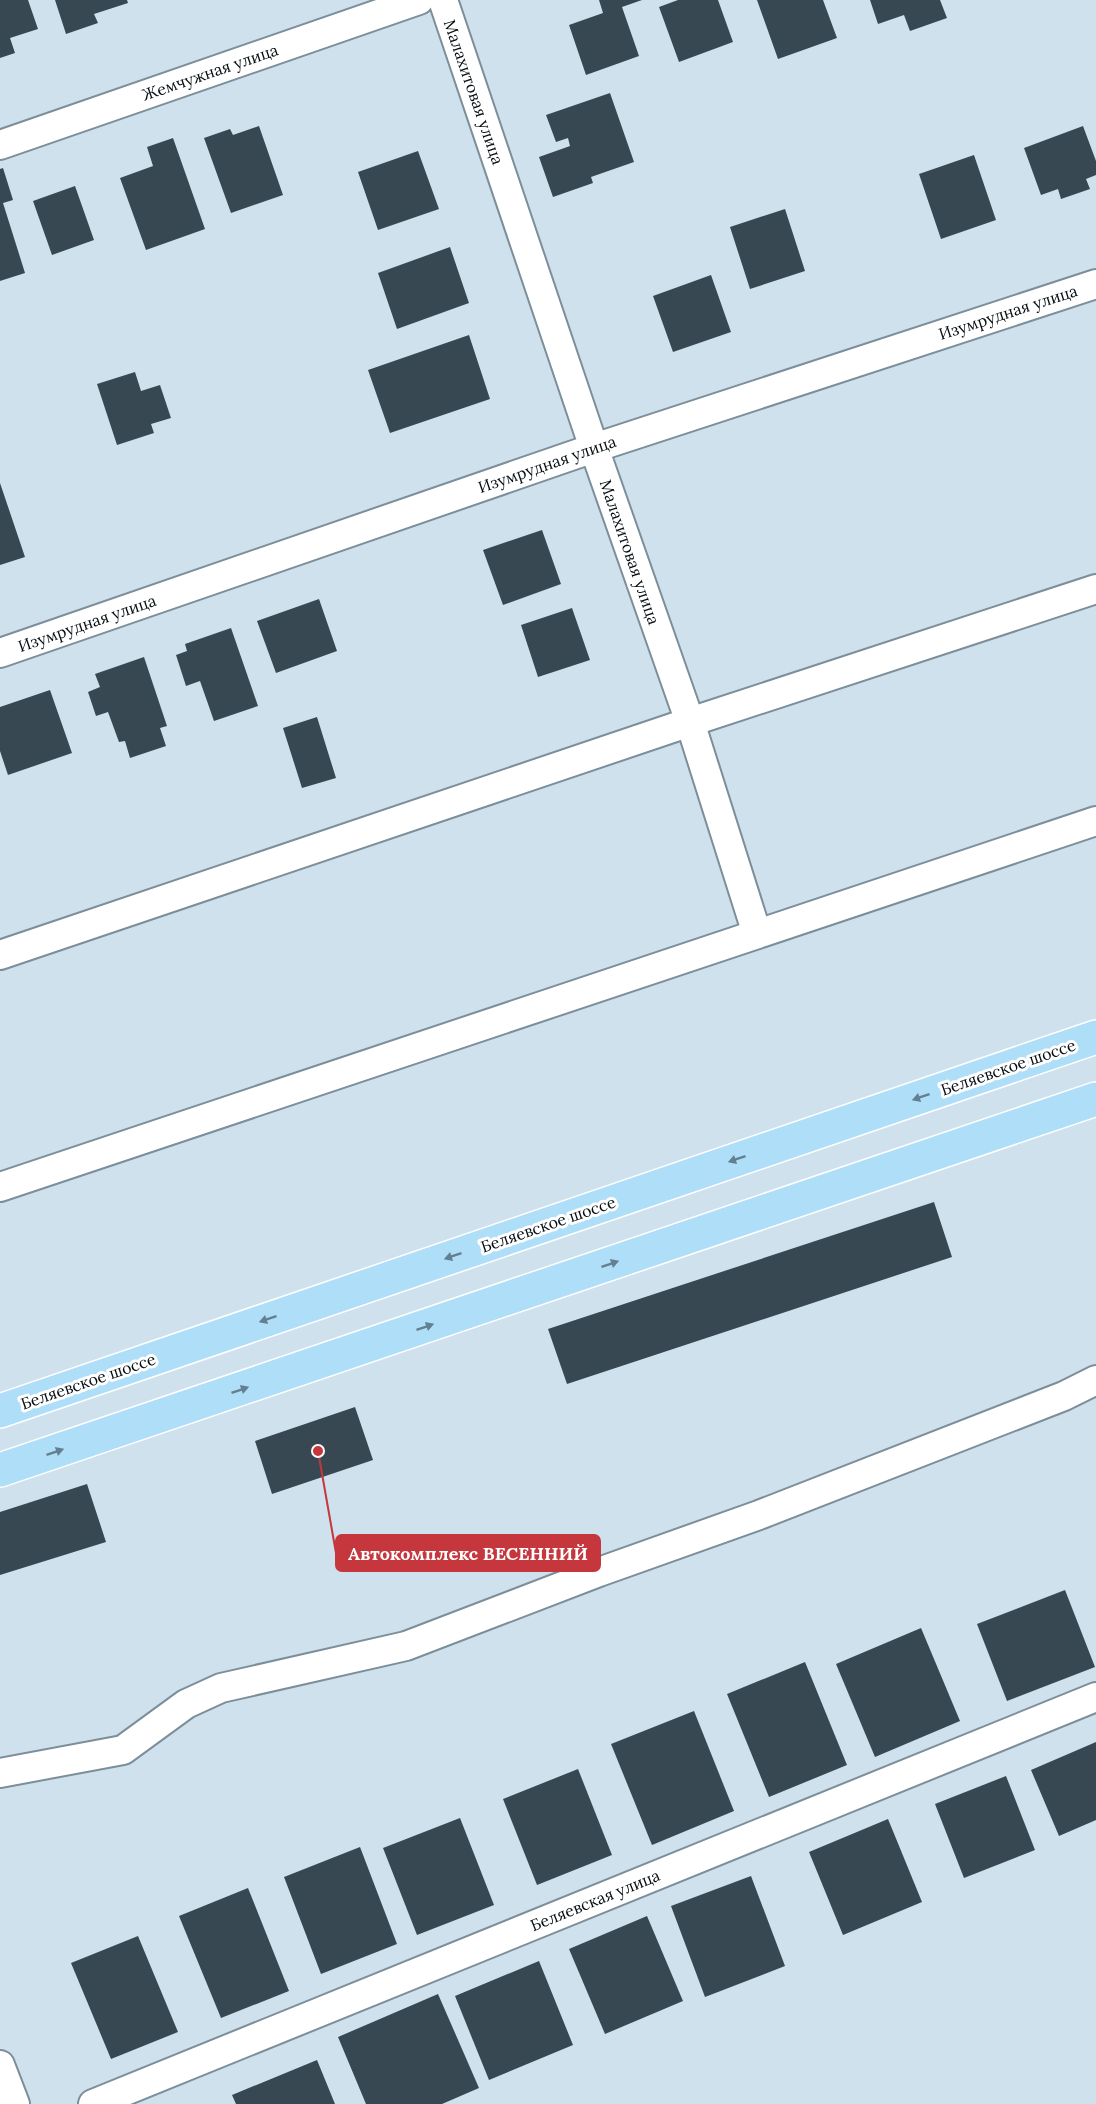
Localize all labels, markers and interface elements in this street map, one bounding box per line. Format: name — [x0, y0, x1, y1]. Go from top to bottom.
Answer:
street label: Малахитовая улица — [440, 17, 508, 167]
street label: Жемчужная улица — [139, 39, 281, 105]
street label: Изумрудная улица — [936, 280, 1080, 344]
street label: Изумрудная улица — [475, 431, 619, 497]
street label: Малахитовая улица — [596, 477, 664, 627]
street label: Изумрудная улица — [15, 590, 159, 656]
street label: Беляевское шоссе — [938, 1034, 1078, 1099]
one-way arrow — [912, 1092, 930, 1102]
one-way arrow — [728, 1155, 746, 1165]
street label: Беляевское шоссе — [478, 1191, 618, 1256]
one-way arrow — [444, 1252, 462, 1261]
one-way arrow — [601, 1259, 619, 1269]
one-way arrow — [259, 1314, 277, 1324]
one-way arrow — [416, 1322, 434, 1331]
street label: Беляевское шоссе — [18, 1348, 158, 1413]
one-way arrow — [231, 1384, 249, 1394]
one-way arrow — [47, 1446, 65, 1456]
callout: Автокомплекс ВЕСЕННИЙ — [336, 1535, 600, 1571]
text: Автокомплекс ВЕСЕННИЙ — [348, 1542, 588, 1565]
street label: Беляевская улица — [527, 1865, 663, 1935]

